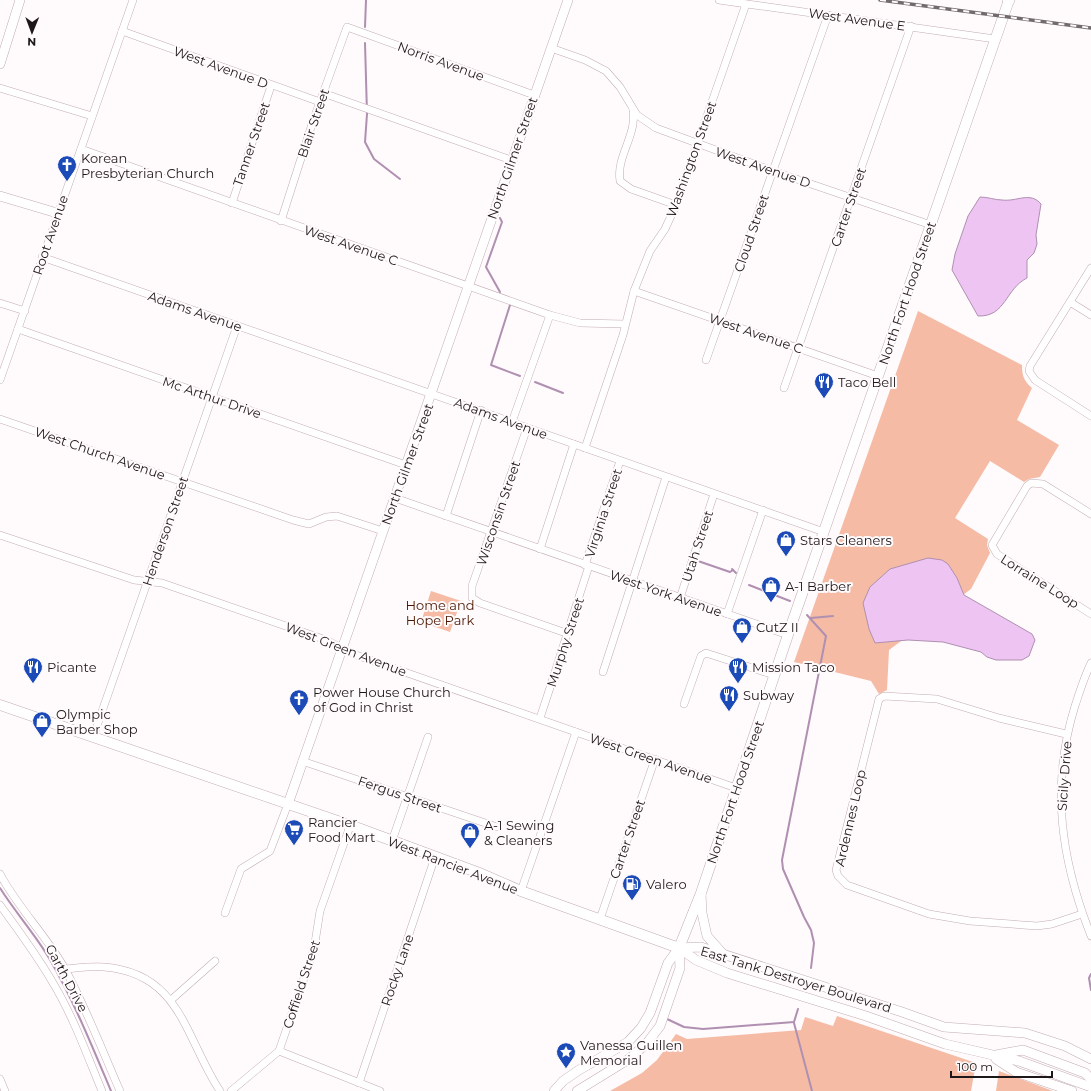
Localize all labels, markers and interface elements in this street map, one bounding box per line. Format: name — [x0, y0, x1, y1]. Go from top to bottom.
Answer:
street label: West Avenue E — [807, 4, 907, 34]
north arrow — [12, 12, 52, 52]
text: N — [27, 35, 36, 49]
street label: Norris Avenue — [395, 38, 487, 84]
street label: West Avenue D — [171, 42, 271, 92]
street label: Blair Street — [294, 86, 332, 160]
street label: North Gilmer Street — [484, 95, 540, 221]
street label: Washington Street — [663, 99, 719, 219]
street label: Tanner Street — [229, 100, 273, 188]
street label: West Avenue D — [713, 143, 813, 191]
place label: Korean Presbyterian Church — [81, 150, 214, 181]
church icon: Korean Presbyterian Church — [56, 154, 78, 182]
street label: Carter Street — [827, 165, 869, 249]
street label: Cloud Street — [730, 192, 772, 274]
street label: Root Avenue — [29, 193, 71, 277]
street label: North Fort Hood Street — [875, 219, 939, 367]
street label: West Avenue C — [302, 221, 400, 269]
street label: Adams Avenue — [146, 287, 244, 335]
street label: West Avenue C — [707, 309, 805, 357]
restaurant icon: Taco Bell — [813, 371, 835, 399]
street label: Mc Arthur Drive — [161, 373, 264, 421]
place label: Taco Bell — [838, 374, 896, 390]
street label: Adams Avenue — [452, 394, 550, 442]
street label: North Gilmer Street — [378, 401, 436, 527]
street label: West Church Avenue — [33, 423, 167, 483]
street label: Wisconsin Street — [473, 459, 523, 567]
street label: Virginia Street — [581, 467, 625, 559]
street label: Henderson Street — [139, 474, 191, 588]
street label: Utah Street — [678, 508, 716, 584]
shop icon: Stars Cleaners — [775, 529, 797, 557]
place label: Stars Cleaners — [800, 532, 892, 548]
street label: Lorraine Loop — [998, 551, 1082, 612]
street label: West York Avenue — [608, 566, 724, 620]
shop icon: A-1 Barber — [760, 575, 782, 603]
place label: A-1 Barber — [785, 578, 851, 594]
street label: Murphy Street — [543, 595, 587, 689]
park label: Home and Hope Park — [405, 597, 475, 628]
shop icon: CutZ II — [731, 616, 753, 644]
street label: West Green Avenue — [283, 618, 409, 680]
place label: CutZ II — [756, 619, 799, 635]
restaurant icon: Picante — [22, 656, 44, 684]
restaurant icon: Mission Taco — [727, 656, 749, 684]
place label: Picante — [47, 659, 97, 675]
place label: Mission Taco — [752, 659, 835, 675]
place label: Power House Church of God in Christ — [313, 684, 451, 715]
restaurant icon: Subway — [718, 684, 740, 712]
place label: Subway — [743, 687, 795, 703]
church icon: Power House Church of God in Christ — [288, 688, 310, 716]
place label: Olympic Barber Shop — [56, 706, 138, 737]
shop icon: Olympic Barber Shop — [31, 710, 53, 738]
street label: North Fort Hood Street — [703, 718, 767, 866]
street label: West Green Avenue — [588, 729, 715, 787]
street label: Sicily Drive — [1054, 740, 1074, 812]
street label: Ardennes Loop — [831, 768, 869, 868]
street label: Fergus Street — [356, 772, 444, 816]
street label: Carter Street — [606, 797, 648, 881]
place label: Rancier Food Mart — [308, 814, 375, 845]
place label: A-1 Sewing & Cleaners — [484, 817, 554, 848]
supermarket icon: Rancier Food Mart — [283, 818, 305, 846]
shop icon: A-1 Sewing & Cleaners — [459, 821, 481, 849]
street label: West Rancier Avenue — [385, 833, 521, 897]
fuel station icon: Valero — [621, 873, 643, 901]
place label: Valero — [646, 876, 687, 892]
street label: Rocky Lane — [377, 932, 417, 1008]
street label: Coffield Street — [279, 938, 323, 1030]
street label: Garth Drive — [42, 941, 92, 1015]
street label: East Tank Destroyer Boulevard — [699, 942, 893, 1016]
place label: Vanessa Guillen Memorial — [580, 1037, 682, 1068]
place icon: Vanessa Guillen Memorial — [555, 1041, 577, 1069]
scale bar — [951, 1053, 1052, 1079]
text: 100 m — [957, 1059, 993, 1074]

